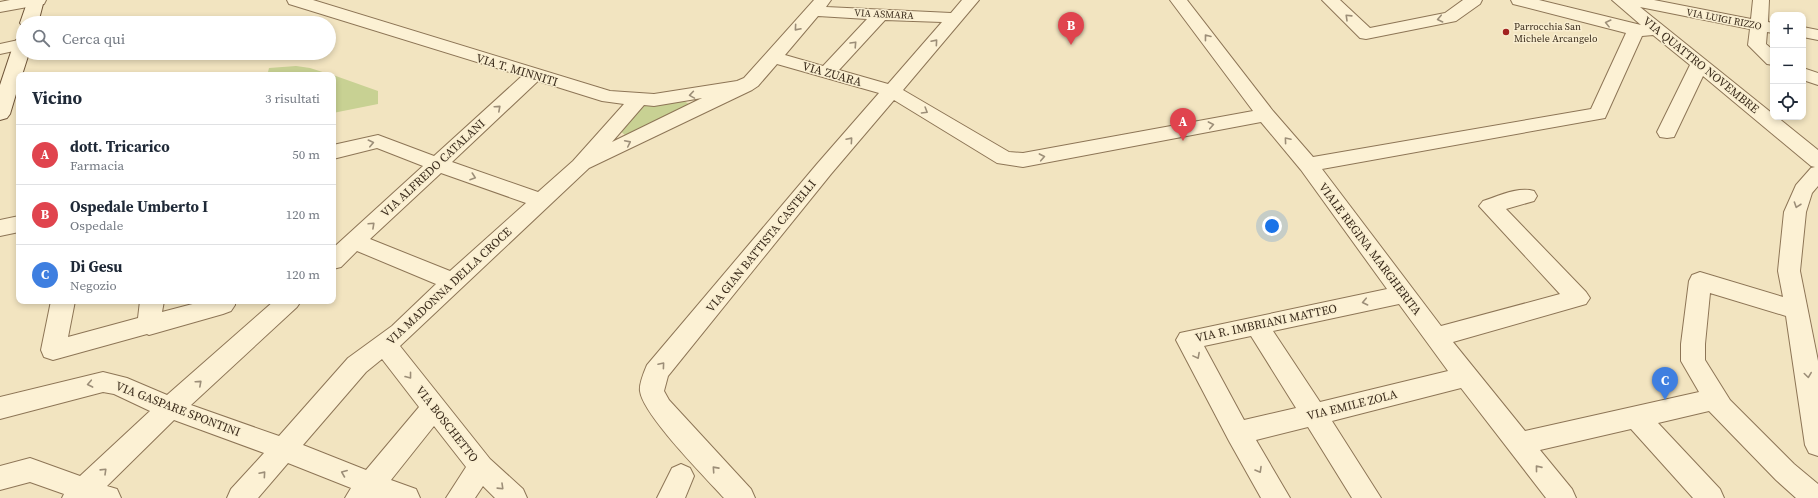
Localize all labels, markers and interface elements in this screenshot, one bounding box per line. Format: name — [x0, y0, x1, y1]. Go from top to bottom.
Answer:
street label: VIA LUIGI RIZZO — [1685, 5, 1763, 33]
street label: VIA ASMARA — [854, 6, 915, 22]
pin: B — [1058, 12, 1084, 45]
map controls — [1770, 12, 1806, 120]
button: + — [1770, 12, 1806, 48]
street label: VIA QUATTRO NOVEMBRE — [1640, 13, 1762, 117]
one-way arrow — [1345, 14, 1353, 22]
one-way arrow — [1437, 14, 1444, 23]
search box — [16, 16, 336, 60]
one-way arrow — [1605, 19, 1612, 28]
place label: Parrocchia San Michele Arcangelo — [1514, 20, 1598, 45]
one-way arrow — [794, 23, 802, 31]
icon: search — [30, 27, 52, 49]
marker: Parrocchia San Michele Arcangelo — [1501, 27, 1511, 37]
text: Cerca qui — [62, 28, 125, 49]
one-way arrow — [1204, 35, 1211, 42]
one-way arrow — [930, 39, 937, 46]
one-way arrow — [849, 41, 856, 49]
button: − — [1770, 48, 1806, 84]
street label: VIA T. MINNITI — [474, 50, 560, 90]
street label: VIA ZUARA — [800, 58, 864, 90]
button: locate — [1770, 84, 1806, 120]
text: Vicino — [32, 86, 82, 110]
text: 3 risultati — [265, 90, 320, 107]
one-way arrow — [689, 90, 695, 99]
one-way arrow — [493, 105, 501, 113]
one-way arrow — [921, 107, 928, 114]
pin: A — [1170, 108, 1196, 141]
street label: VIA ALFREDO CATALANI — [377, 115, 489, 221]
one-way arrow — [1208, 121, 1214, 130]
text: dott. Tricarico — [70, 136, 170, 157]
one-way arrow — [845, 137, 852, 145]
one-way arrow — [1285, 137, 1292, 144]
one-way arrow — [368, 139, 374, 147]
one-way arrow — [623, 140, 631, 148]
text: A — [41, 146, 49, 163]
text: 50 m — [292, 146, 320, 163]
one-way arrow — [1039, 153, 1045, 162]
text: Farmacia — [70, 157, 124, 174]
one-way arrow — [469, 172, 476, 181]
street label: VIA GIAN BATTISTA CASTELLI — [702, 176, 820, 316]
street label: VIALE REGINA MARGHERITA — [1315, 180, 1425, 318]
text: Ospedale Umberto I — [70, 196, 208, 217]
one-way arrow — [1793, 202, 1802, 209]
text: B — [41, 206, 49, 223]
text: 120 m — [286, 206, 320, 223]
your location — [1262, 216, 1282, 236]
text: Ospedale — [70, 217, 123, 234]
one-way arrow — [367, 222, 375, 230]
street label: VIA MADONNA DELLA CROCE — [383, 224, 515, 348]
text: Di Gesu — [70, 256, 122, 277]
text: C — [41, 266, 49, 283]
text: 120 m — [286, 266, 320, 283]
text: Negozio — [70, 277, 117, 294]
one-way arrow — [1362, 297, 1368, 305]
street label: VIA R. IMBRIANI MATTEO — [1194, 300, 1338, 346]
one-way arrow — [1192, 352, 1199, 359]
one-way arrow — [658, 362, 665, 369]
pin: C — [1652, 367, 1678, 400]
one-way arrow — [404, 372, 411, 379]
one-way arrow — [1803, 372, 1812, 378]
street label: VIA GASPARE SPONTINI — [113, 378, 243, 440]
one-way arrow — [87, 379, 93, 388]
one-way arrow — [194, 380, 202, 387]
street label: VIA BOSCHETTO — [412, 383, 482, 465]
street label: VIA EMILE ZOLA — [1305, 386, 1399, 424]
one-way arrow — [1535, 465, 1542, 472]
one-way arrow — [712, 466, 720, 474]
one-way arrow — [1255, 466, 1262, 473]
one-way arrow — [99, 469, 107, 476]
one-way arrow — [340, 470, 347, 478]
one-way arrow — [258, 471, 265, 478]
one-way arrow — [496, 482, 504, 490]

